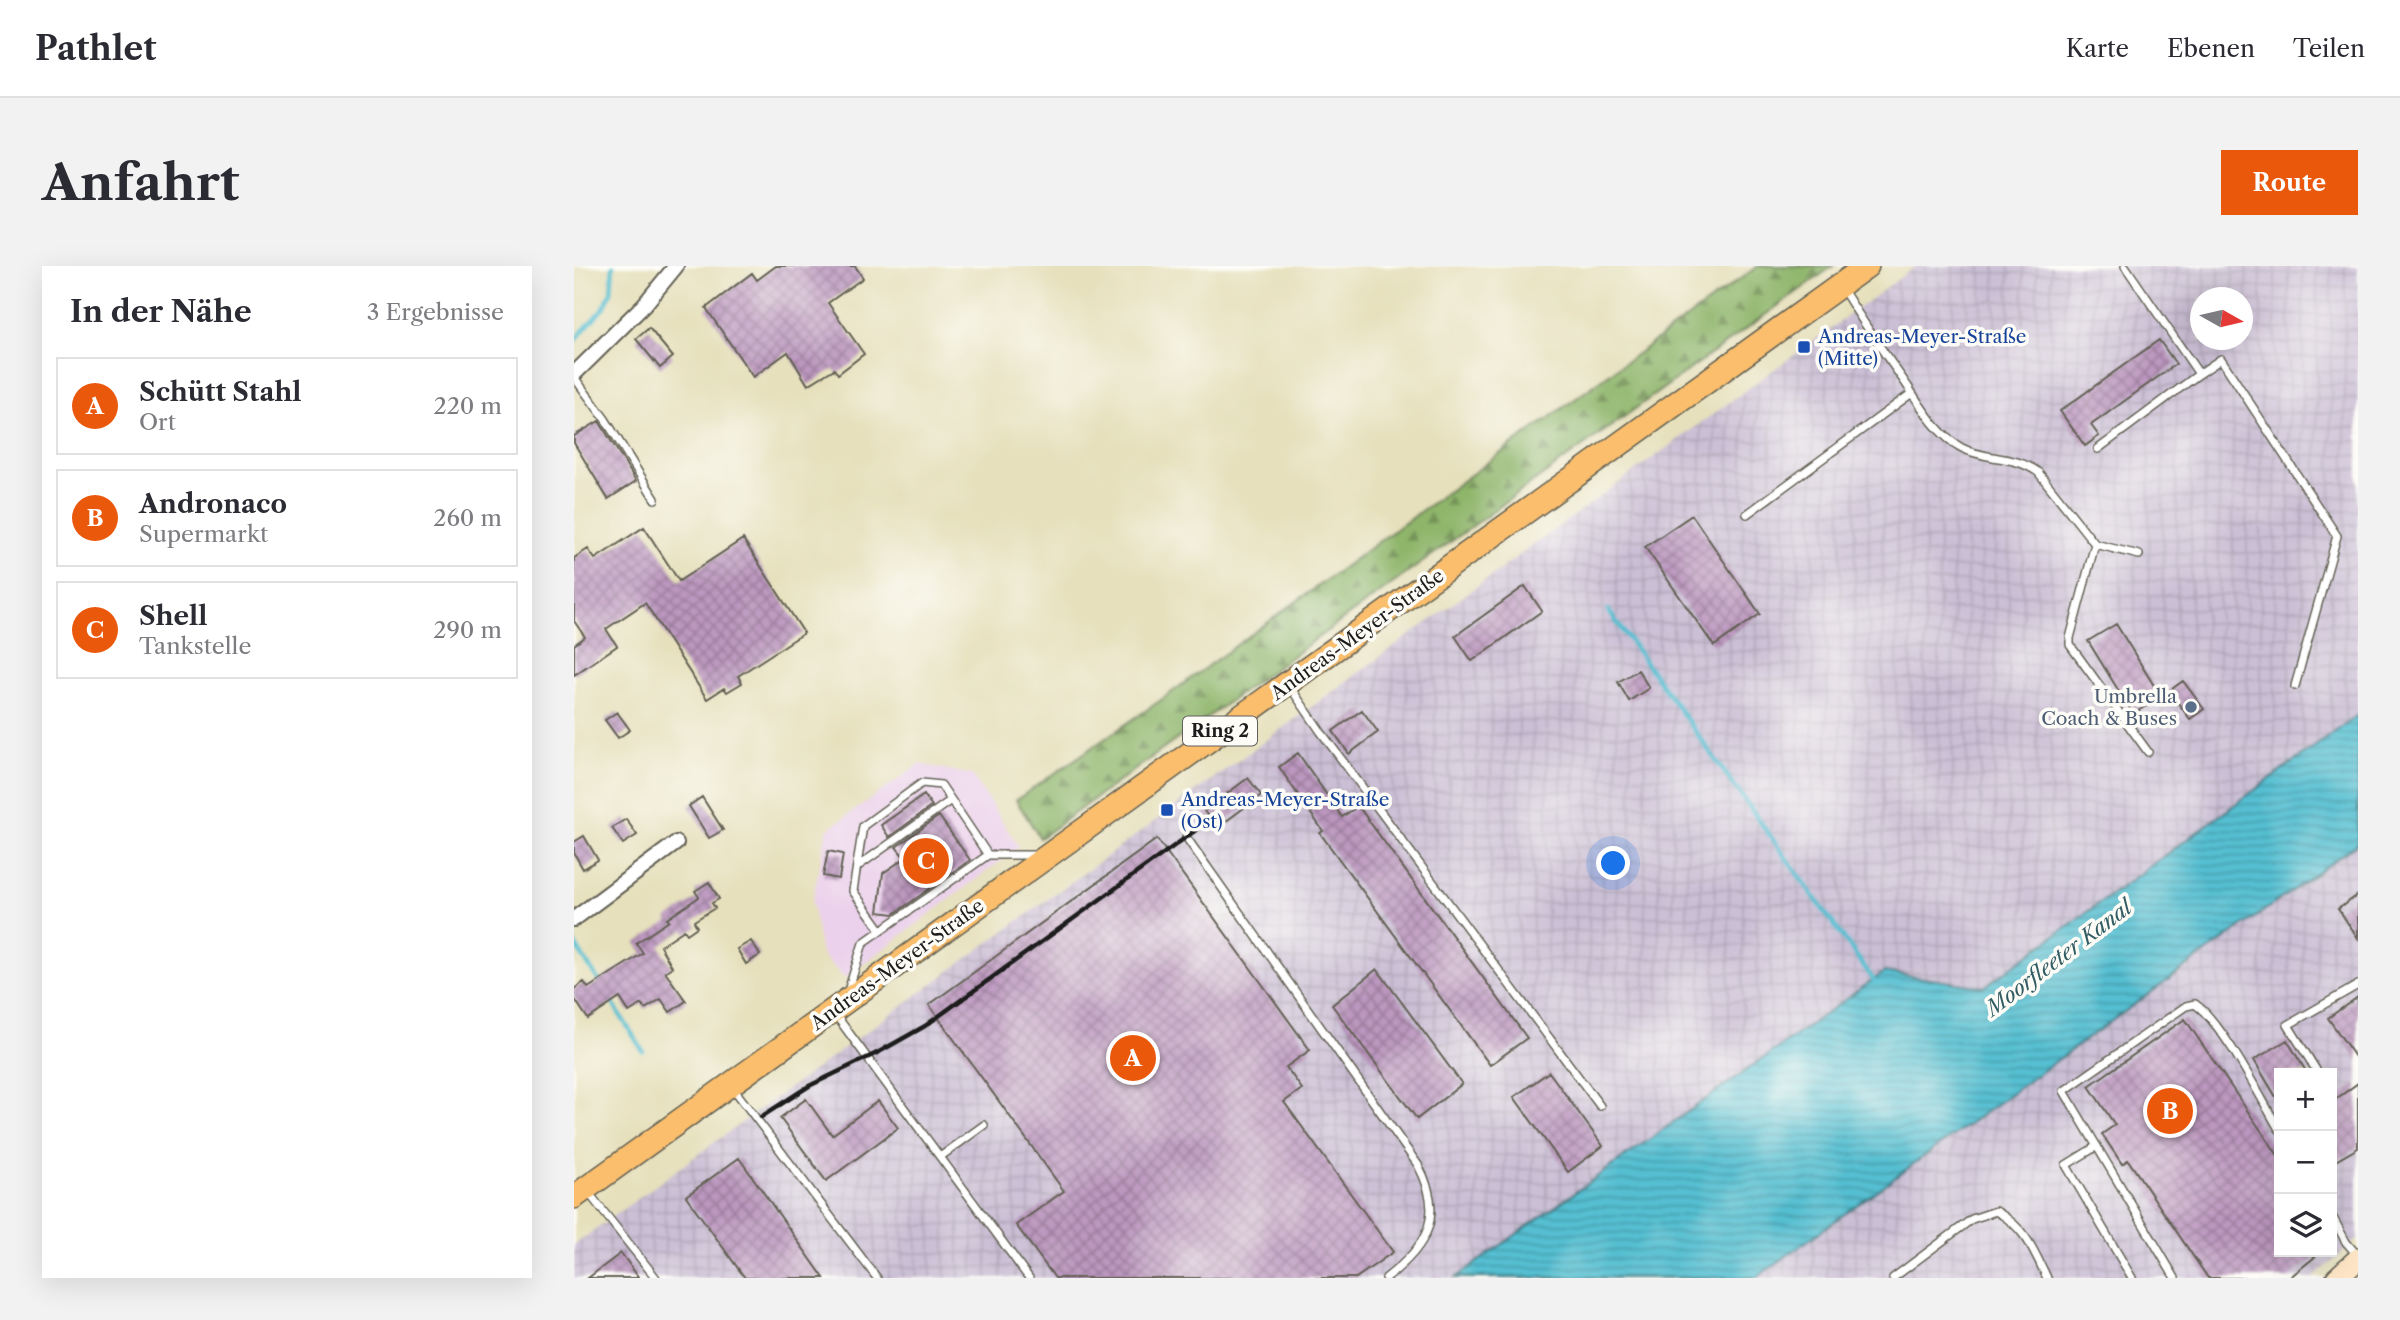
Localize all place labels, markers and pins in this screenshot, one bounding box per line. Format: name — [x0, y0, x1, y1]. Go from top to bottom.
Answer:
place label: Andreas-Meyer-Straße (Mitte) — [1817, 325, 2026, 370]
marker: Andreas-Meyer-Straße (Mitte) — [1796, 339, 1812, 355]
place label: Umbrella Coach & Buses — [2041, 685, 2177, 730]
marker: Umbrella Coach & Buses — [2183, 699, 2199, 715]
place label: Andreas-Meyer-Straße (Ost) — [1180, 788, 1389, 833]
marker: Andreas-Meyer-Straße (Ost) — [1159, 802, 1175, 818]
pin: C — [903, 835, 949, 887]
pin: A — [1110, 1032, 1156, 1084]
pin: B — [2147, 1085, 2193, 1137]

